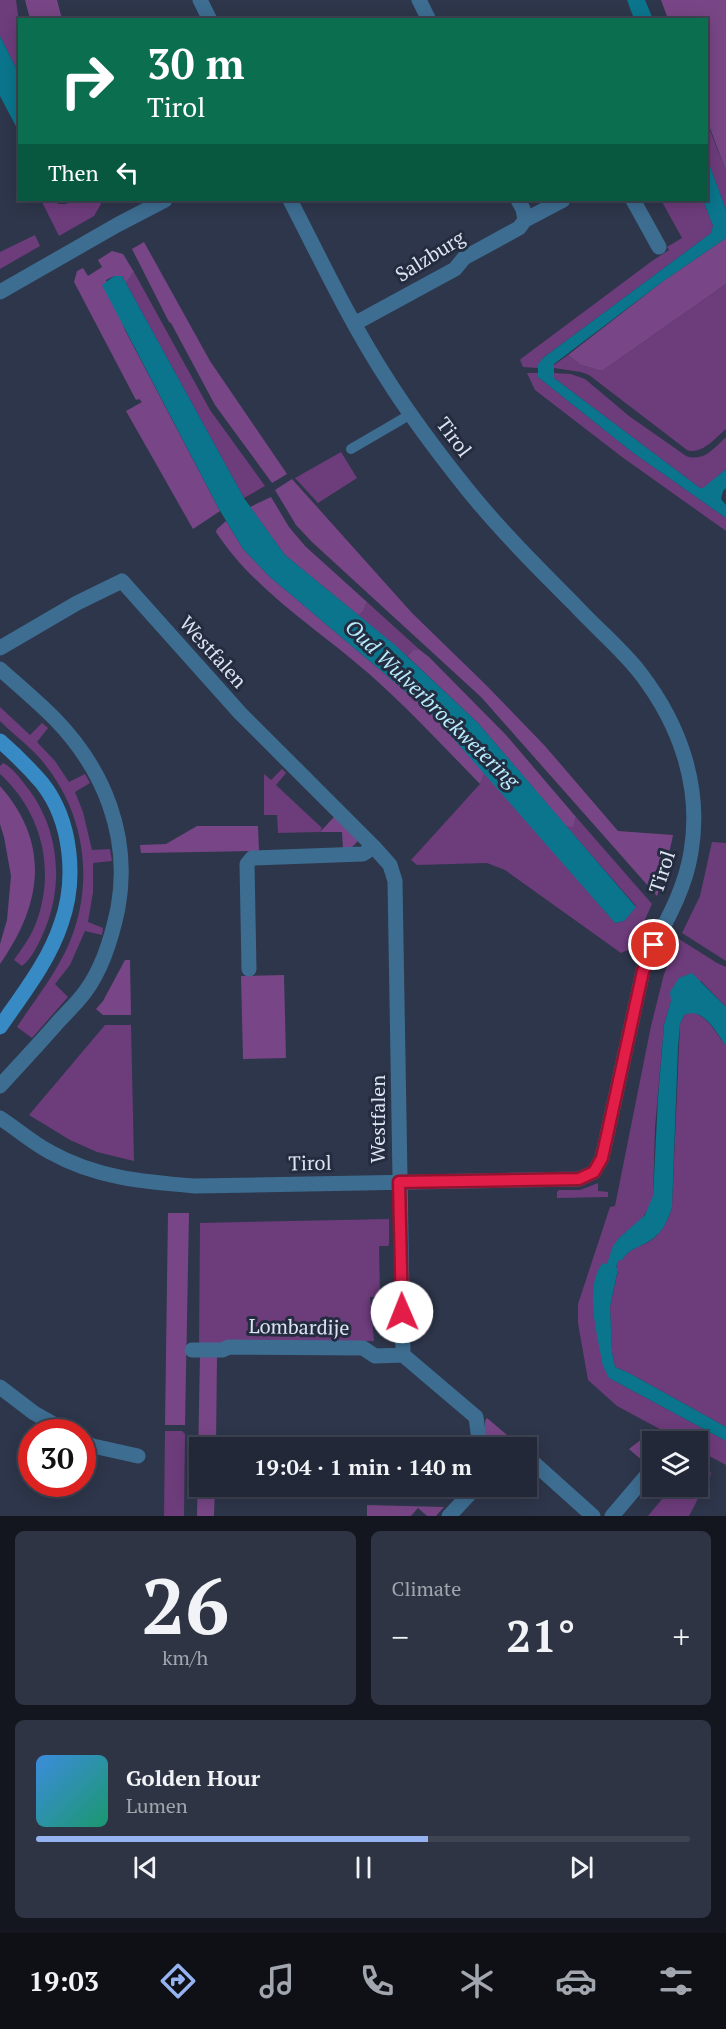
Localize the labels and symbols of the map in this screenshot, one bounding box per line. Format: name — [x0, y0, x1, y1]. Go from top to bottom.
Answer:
street label: Salzburg — [390, 223, 470, 287]
street label: Tirol — [431, 411, 478, 462]
street label: Westfalen — [174, 610, 253, 694]
water label: Oud Wulverbroekwetering — [340, 613, 527, 795]
street label: Tirol — [642, 847, 681, 897]
pin — [628, 919, 679, 970]
street label: Westfalen — [364, 1075, 391, 1163]
street label: Tirol — [288, 1149, 332, 1176]
position arrow — [370, 1280, 434, 1344]
street label: Lombardije — [248, 1312, 350, 1341]
speed limit sign: 30 — [18, 1419, 96, 1497]

